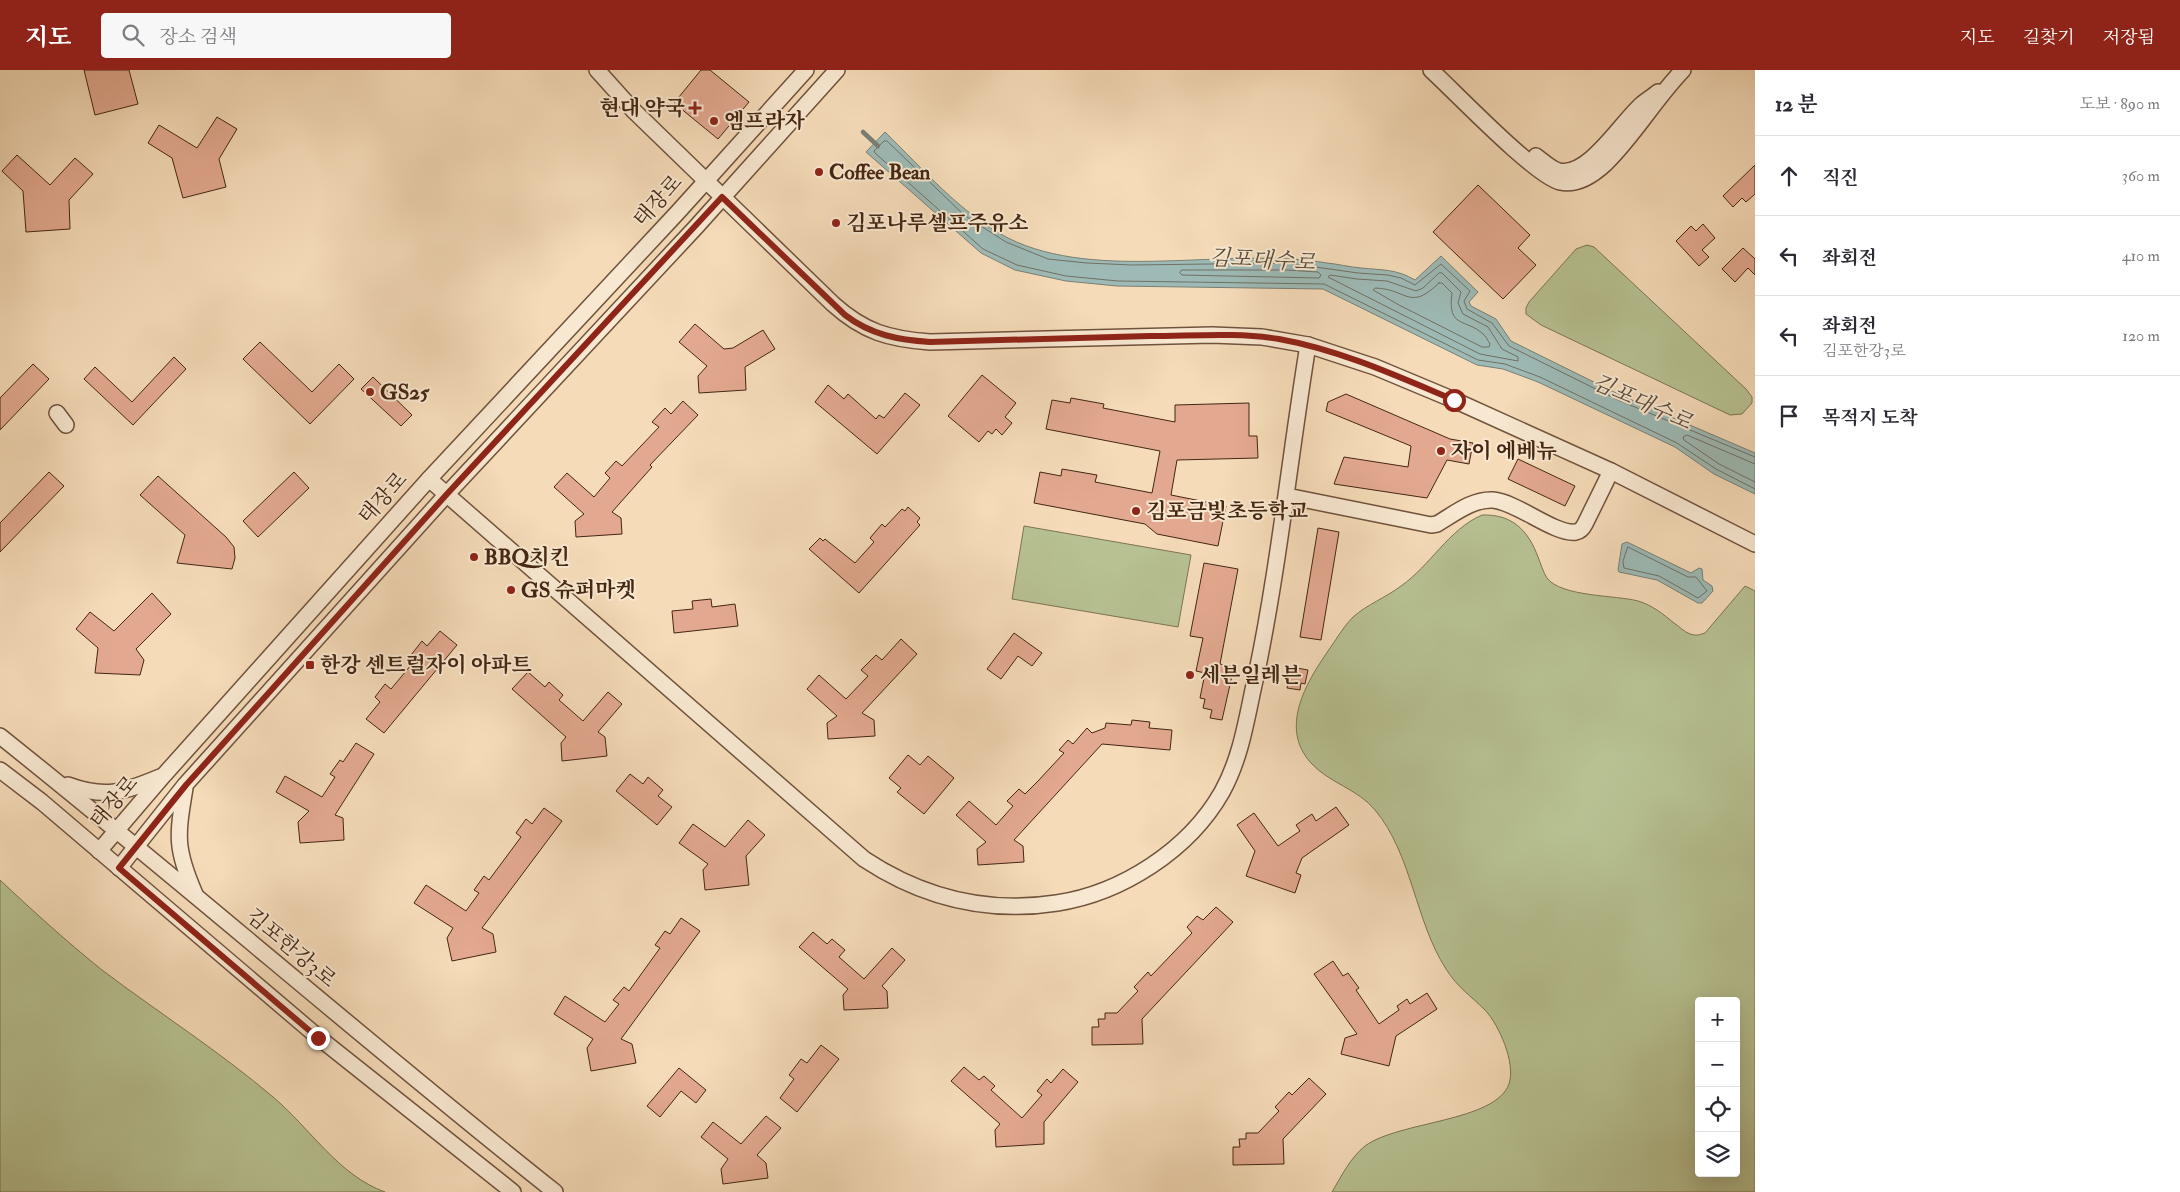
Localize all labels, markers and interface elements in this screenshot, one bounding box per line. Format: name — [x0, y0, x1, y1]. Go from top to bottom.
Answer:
search box — [101, 13, 451, 58]
icon: search — [119, 21, 147, 49]
text: 지도 — [25, 22, 71, 53]
text: 장소 검색 — [159, 25, 237, 49]
text: 지도 — [1960, 26, 1995, 49]
text: 길찾기 — [2023, 26, 2075, 49]
text: 저장됨 — [2103, 26, 2155, 49]
text: 12 분 — [1775, 91, 1818, 118]
text: 도보 · 890 m — [2080, 94, 2160, 114]
place label: 현대 약국 — [599, 95, 685, 122]
marker: 현대 약국 — [689, 102, 701, 114]
place label: 엠프라자 — [724, 108, 806, 135]
marker: 엠프라자 — [708, 115, 720, 127]
place label: Coffee Bean — [829, 159, 931, 186]
icon: ahead — [1775, 162, 1803, 190]
marker: Coffee Bean — [813, 166, 825, 178]
text: 직진 — [1822, 166, 1859, 190]
text: 360 m — [2122, 166, 2160, 186]
street label: 태장로 — [628, 169, 688, 233]
place label: 김포나루셀프주유소 — [846, 210, 1029, 237]
marker: 김포나루셀프주유소 — [830, 217, 842, 229]
icon: left — [1775, 242, 1803, 270]
water label: 김포대수로 — [1208, 243, 1317, 277]
text: 좌회전 — [1822, 246, 1877, 270]
text: 410 m — [2122, 246, 2160, 266]
text: 좌회전 — [1822, 314, 1877, 338]
icon: left — [1775, 322, 1803, 350]
text: 120 m — [2122, 326, 2160, 346]
text: 김포한강3로 — [1822, 341, 1905, 361]
water label: 김포대수로 — [1588, 368, 1697, 437]
place label: GS25 — [380, 379, 430, 406]
marker: GS25 — [364, 386, 376, 398]
route start — [1443, 389, 1466, 412]
icon: arrive — [1775, 402, 1803, 430]
text: 목적지 도착 — [1822, 406, 1918, 430]
place label: 자이 에베뉴 — [1451, 438, 1557, 465]
marker: 자이 에베뉴 — [1435, 445, 1447, 457]
street label: 태장로 — [353, 466, 413, 530]
place label: 김포금빛초등학교 — [1146, 498, 1308, 525]
marker: 김포금빛초등학교 — [1130, 505, 1142, 517]
place label: BBQ치킨 — [484, 544, 570, 571]
marker: BBQ치킨 — [468, 551, 480, 563]
place label: GS 슈퍼마켓 — [521, 577, 636, 604]
marker: GS 슈퍼마켓 — [505, 584, 517, 596]
place label: 한강 센트럴자이 아파트 — [320, 652, 532, 679]
marker: 한강 센트럴자이 아파트 — [304, 659, 316, 671]
place label: 세븐일레븐 — [1200, 662, 1301, 689]
marker: 세븐일레븐 — [1184, 669, 1196, 681]
street label: 태장로 — [84, 770, 144, 834]
street label: 김포한강3로 — [240, 902, 342, 994]
map controls — [1695, 997, 1740, 1177]
button: + — [1695, 997, 1740, 1042]
route end — [307, 1027, 330, 1050]
button: − — [1695, 1042, 1740, 1087]
button: locate — [1695, 1087, 1740, 1132]
button: layers — [1695, 1132, 1740, 1177]

